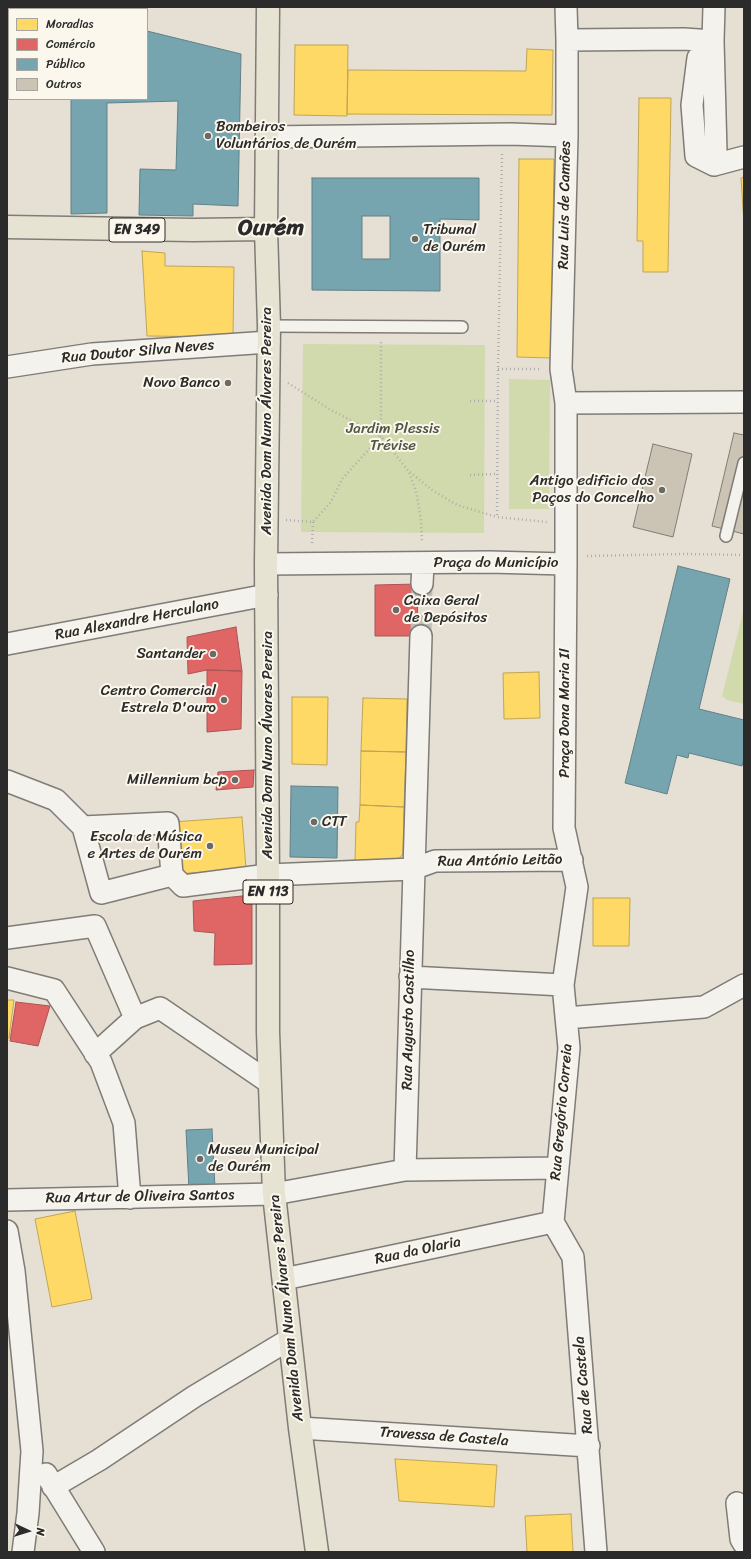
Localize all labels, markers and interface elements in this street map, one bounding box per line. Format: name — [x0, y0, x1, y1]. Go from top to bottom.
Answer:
legend — [8, 8, 148, 100]
text: Moradias — [46, 13, 93, 35]
text: Comércio — [46, 33, 95, 55]
text: Público — [46, 53, 85, 75]
text: Outros — [46, 73, 81, 95]
place label: Bombeiros Voluntários de Ourém — [216, 118, 357, 153]
marker: Bombeiros Voluntários de Ourém — [203, 131, 213, 141]
street label: Rua Luis de Camões — [555, 141, 575, 269]
district label: Ourém — [238, 215, 304, 243]
road number: EN 349 — [109, 218, 165, 242]
place label: Tribunal de Ourém — [423, 221, 486, 256]
marker: Tribunal de Ourém — [410, 234, 420, 244]
street label: Avenida Dom Nuno Álvares Pereira — [258, 307, 276, 535]
street label: Rua Doutor Silva Neves — [61, 336, 215, 368]
place label: Novo Banco — [143, 374, 220, 392]
marker: Novo Banco — [223, 378, 233, 388]
park label: Jardim Plessis Trévise — [346, 420, 440, 455]
place label: Antigo edificio dos Paços do Concelho — [530, 472, 654, 507]
marker: Antigo edificio dos Paços do Concelho — [657, 485, 667, 495]
street label: Praça do Município — [434, 554, 558, 572]
place label: Caixa Geral de Depósitos — [404, 592, 487, 627]
street label: Rua Alexandre Herculano — [54, 595, 220, 645]
marker: Caixa Geral de Depósitos — [391, 605, 401, 615]
street label: Avenida Dom Nuno Álvares Pereira — [259, 631, 277, 859]
place label: Santander — [136, 645, 205, 663]
street label: Praça Dona Maria II — [556, 648, 574, 778]
marker: Santander — [208, 649, 218, 659]
place label: Centro Comercial Estrela D'ouro — [101, 682, 216, 717]
marker: Centro Comercial Estrela D'ouro — [219, 695, 229, 705]
place label: Millennium bcp — [127, 771, 227, 789]
marker: Millennium bcp — [230, 775, 240, 785]
place label: CTT — [322, 813, 347, 831]
marker: CTT — [309, 817, 319, 827]
place label: Escola de Música e Artes de Ourém — [87, 828, 202, 863]
marker: Escola de Música e Artes de Ourém — [205, 841, 215, 851]
street label: Rua António Leitão — [437, 851, 563, 871]
road number: EN 113 — [243, 880, 293, 904]
street label: Rua Augusto Castilho — [399, 950, 419, 1090]
street label: Rua Gregório Correia — [547, 1043, 577, 1181]
place label: Museu Municipal de Ourém — [208, 1141, 319, 1176]
marker: Museu Municipal de Ourém — [195, 1154, 205, 1164]
street label: Rua Artur de Oliveira Santos — [46, 1186, 234, 1208]
street label: Avenida Dom Nuno Álvares Pereira — [266, 1194, 308, 1422]
street label: Rua da Olaria — [373, 1233, 463, 1269]
street label: Rua de Castela — [571, 1335, 597, 1435]
street label: Travessa de Castela — [379, 1424, 509, 1450]
north arrow — [8, 1511, 48, 1551]
text: N — [31, 1527, 50, 1536]

